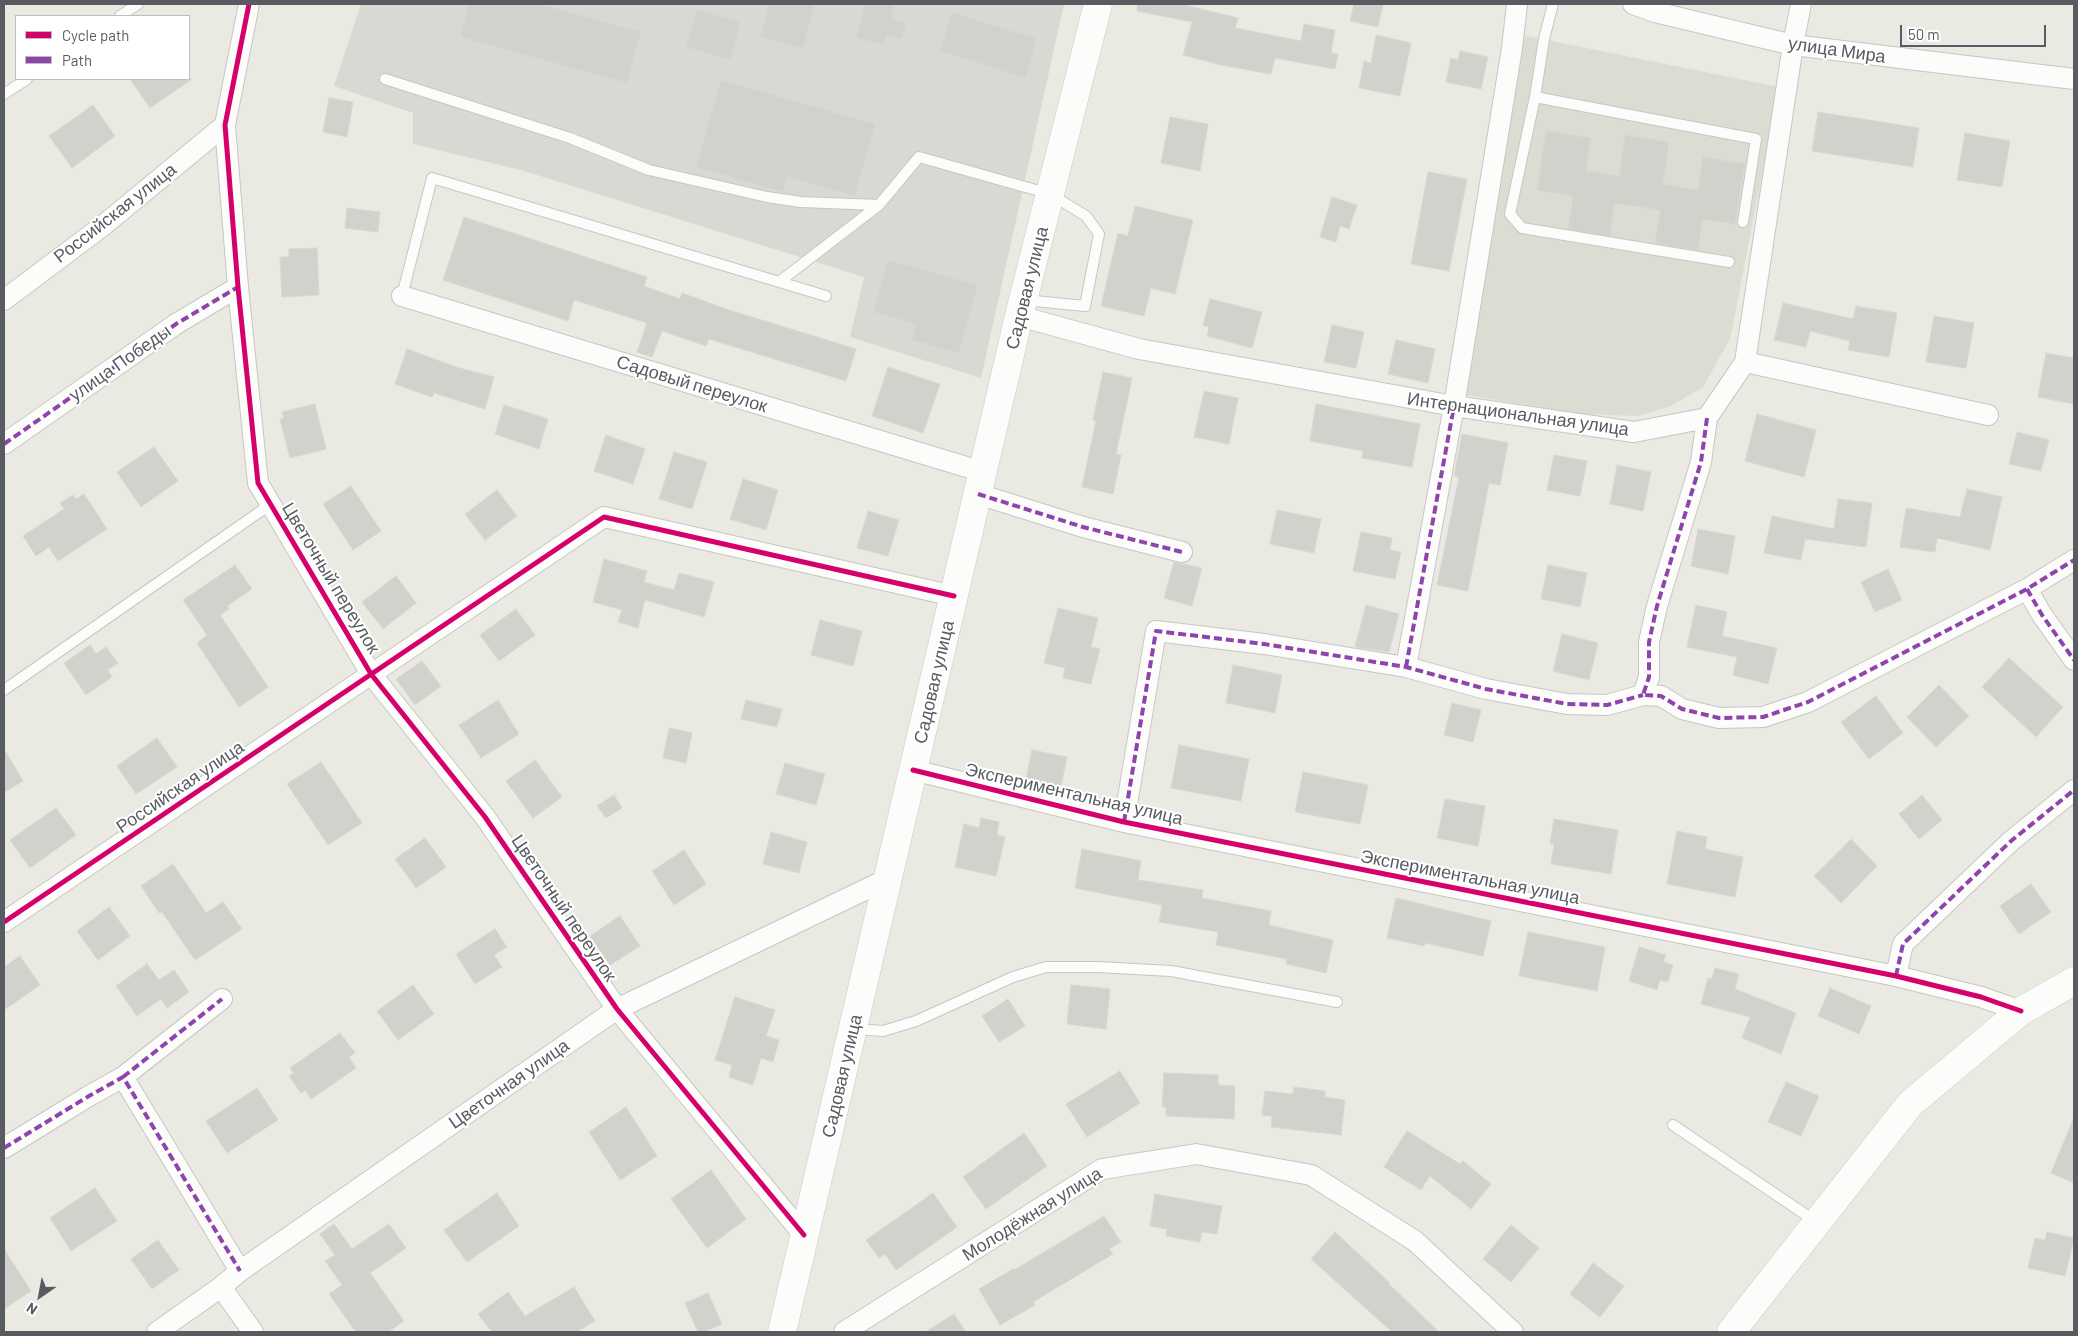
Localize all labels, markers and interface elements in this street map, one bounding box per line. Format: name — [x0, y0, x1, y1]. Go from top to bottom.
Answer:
legend — [15, 15, 190, 80]
scale bar — [1903, 15, 2049, 47]
text: 50 m — [1908, 25, 1940, 43]
text: Cycle path — [62, 26, 129, 44]
street label: улица Мира — [1787, 32, 1887, 68]
text: Path — [62, 51, 92, 69]
street label: Российская улица — [49, 158, 181, 268]
street label: Садовая улица — [1001, 224, 1053, 352]
street label: улица Победы — [65, 320, 175, 406]
street label: Садовый переулок — [614, 351, 770, 417]
street label: Интернациональная улица — [1406, 388, 1630, 440]
street label: Цветочный переулок — [277, 499, 385, 657]
street label: Садовая улица — [909, 618, 959, 746]
street label: Российская улица — [112, 736, 248, 838]
street label: Экспериментальная улица — [963, 758, 1185, 830]
street label: Цветочный переулок — [507, 830, 621, 986]
street label: Экспериментальная улица — [1359, 845, 1581, 909]
street label: Садовая улица — [817, 1012, 867, 1140]
street label: Цветочная улица — [445, 1034, 573, 1134]
street label: Молодёжная улица — [958, 1162, 1106, 1266]
north arrow — [15, 1271, 65, 1321]
text: N — [23, 1299, 40, 1319]

